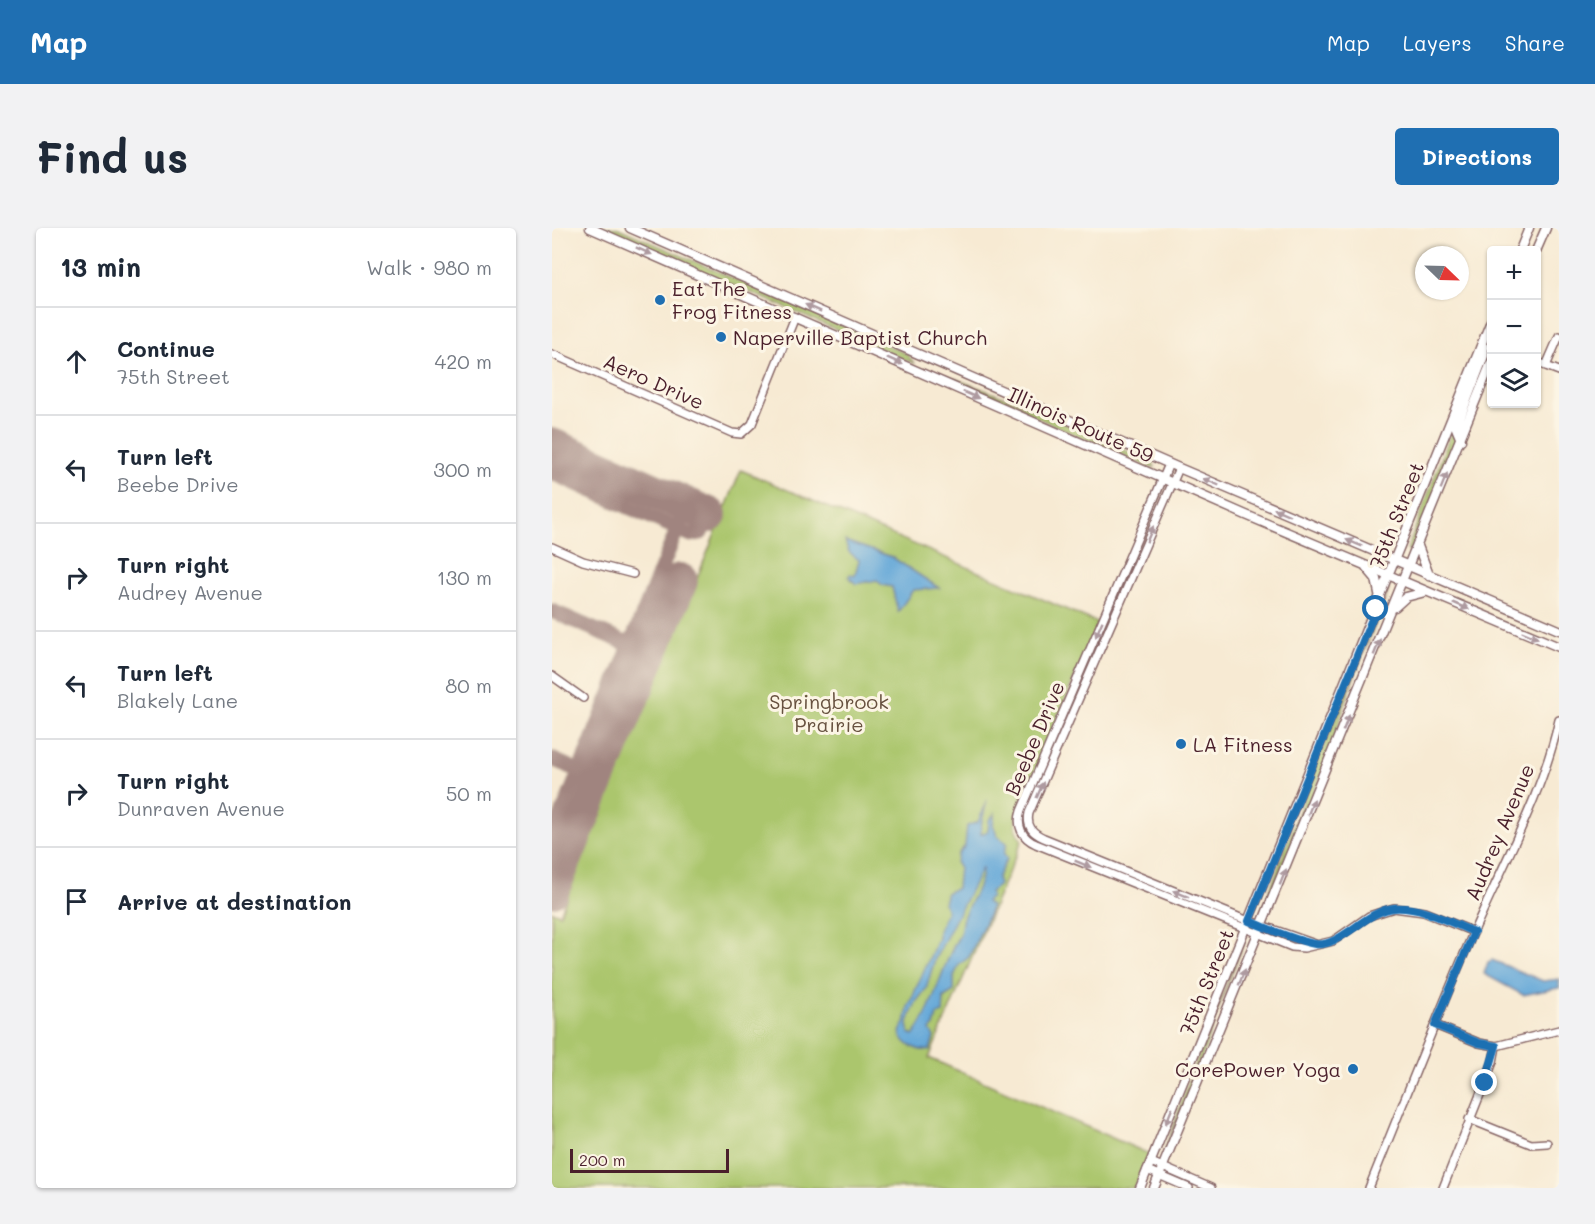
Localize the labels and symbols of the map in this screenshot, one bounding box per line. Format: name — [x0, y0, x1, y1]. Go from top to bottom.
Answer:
north arrow — [1415, 246, 1469, 300]
one-way arrow — [635, 247, 653, 257]
place label: Eat The Frog Fitness — [672, 275, 792, 324]
marker: Eat The Frog Fitness — [653, 293, 667, 307]
one-way arrow — [804, 303, 821, 312]
place label: Naperville Baptist Church — [733, 324, 987, 350]
marker: Naperville Baptist Church — [714, 330, 728, 344]
street label: Aero Drive — [600, 347, 708, 415]
one-way arrow — [886, 356, 904, 366]
street label: Illinois Route 59 — [1004, 380, 1158, 468]
one-way arrow — [962, 390, 980, 400]
street label: 75th Street — [1363, 458, 1429, 572]
one-way arrow — [1439, 471, 1449, 489]
one-way arrow — [1201, 477, 1219, 487]
one-way arrow — [1273, 507, 1291, 517]
one-way arrow — [1145, 524, 1155, 542]
one-way arrow — [1344, 538, 1362, 548]
route start — [1362, 595, 1388, 621]
one-way arrow — [1452, 601, 1470, 611]
one-way arrow — [1094, 620, 1103, 638]
one-way arrow — [1521, 630, 1539, 640]
one-way arrow — [1373, 638, 1382, 656]
street label: Beebe Drive — [998, 677, 1070, 799]
park label: Springbrook Prairie — [769, 688, 889, 737]
one-way arrow — [1342, 714, 1351, 732]
place label: LA Fitness — [1193, 731, 1293, 757]
marker: LA Fitness — [1174, 737, 1188, 751]
street label: Audrey Avenue — [1459, 760, 1539, 904]
one-way arrow — [1035, 781, 1045, 799]
one-way arrow — [1306, 798, 1316, 816]
one-way arrow — [1074, 859, 1092, 869]
one-way arrow — [1278, 868, 1288, 886]
one-way arrow — [1171, 889, 1189, 899]
street label: 75th Street — [1173, 925, 1239, 1039]
one-way arrow — [1237, 967, 1247, 985]
place label: CorePower Yoga — [1175, 1056, 1341, 1082]
marker: CorePower Yoga — [1346, 1062, 1360, 1076]
route end — [1471, 1069, 1497, 1095]
one-way arrow — [1164, 1108, 1174, 1126]
scale bar — [570, 1146, 729, 1174]

